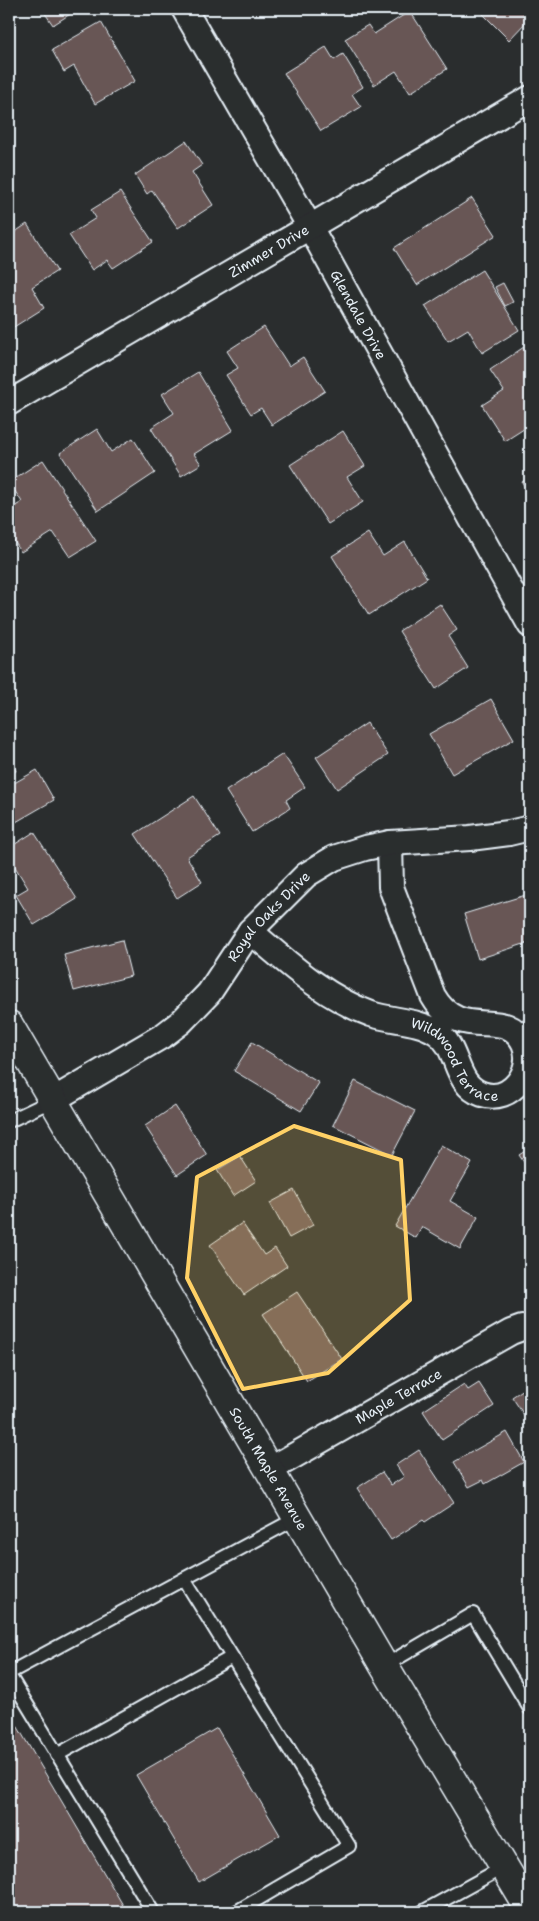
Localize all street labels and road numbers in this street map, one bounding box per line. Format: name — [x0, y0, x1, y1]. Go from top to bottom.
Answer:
street label: Zimmer Drive — [226, 220, 312, 281]
street label: Glendale Drive — [326, 267, 391, 363]
street label: Royal Oaks Drive — [223, 867, 314, 965]
street label: Wildwood Terrace — [409, 1014, 499, 1105]
street label: Maple Terrace — [352, 1364, 445, 1428]
street label: South Maple Avenue — [225, 1404, 312, 1534]

